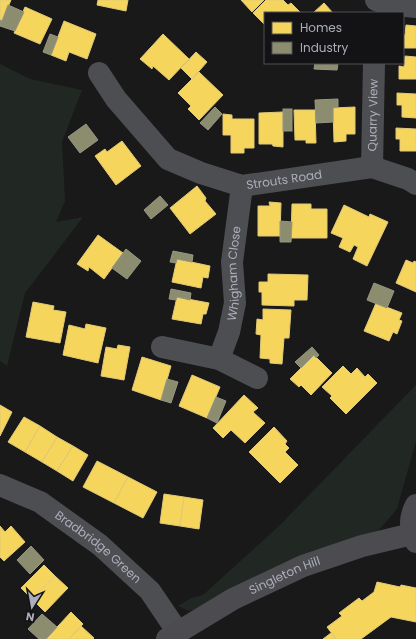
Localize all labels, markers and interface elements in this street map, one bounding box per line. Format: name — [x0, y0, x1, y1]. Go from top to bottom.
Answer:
legend — [264, 12, 404, 64]
text: Homes — [300, 19, 342, 36]
text: Industry — [300, 39, 349, 56]
street label: Quarry View — [363, 78, 382, 151]
street label: Strouts Road — [245, 165, 323, 193]
street label: Whigham Close — [223, 225, 245, 322]
street label: Bradbridge Green — [52, 506, 145, 587]
street label: Singleton Hill — [246, 552, 322, 598]
north arrow — [12, 587, 52, 627]
text: N — [25, 608, 36, 625]

